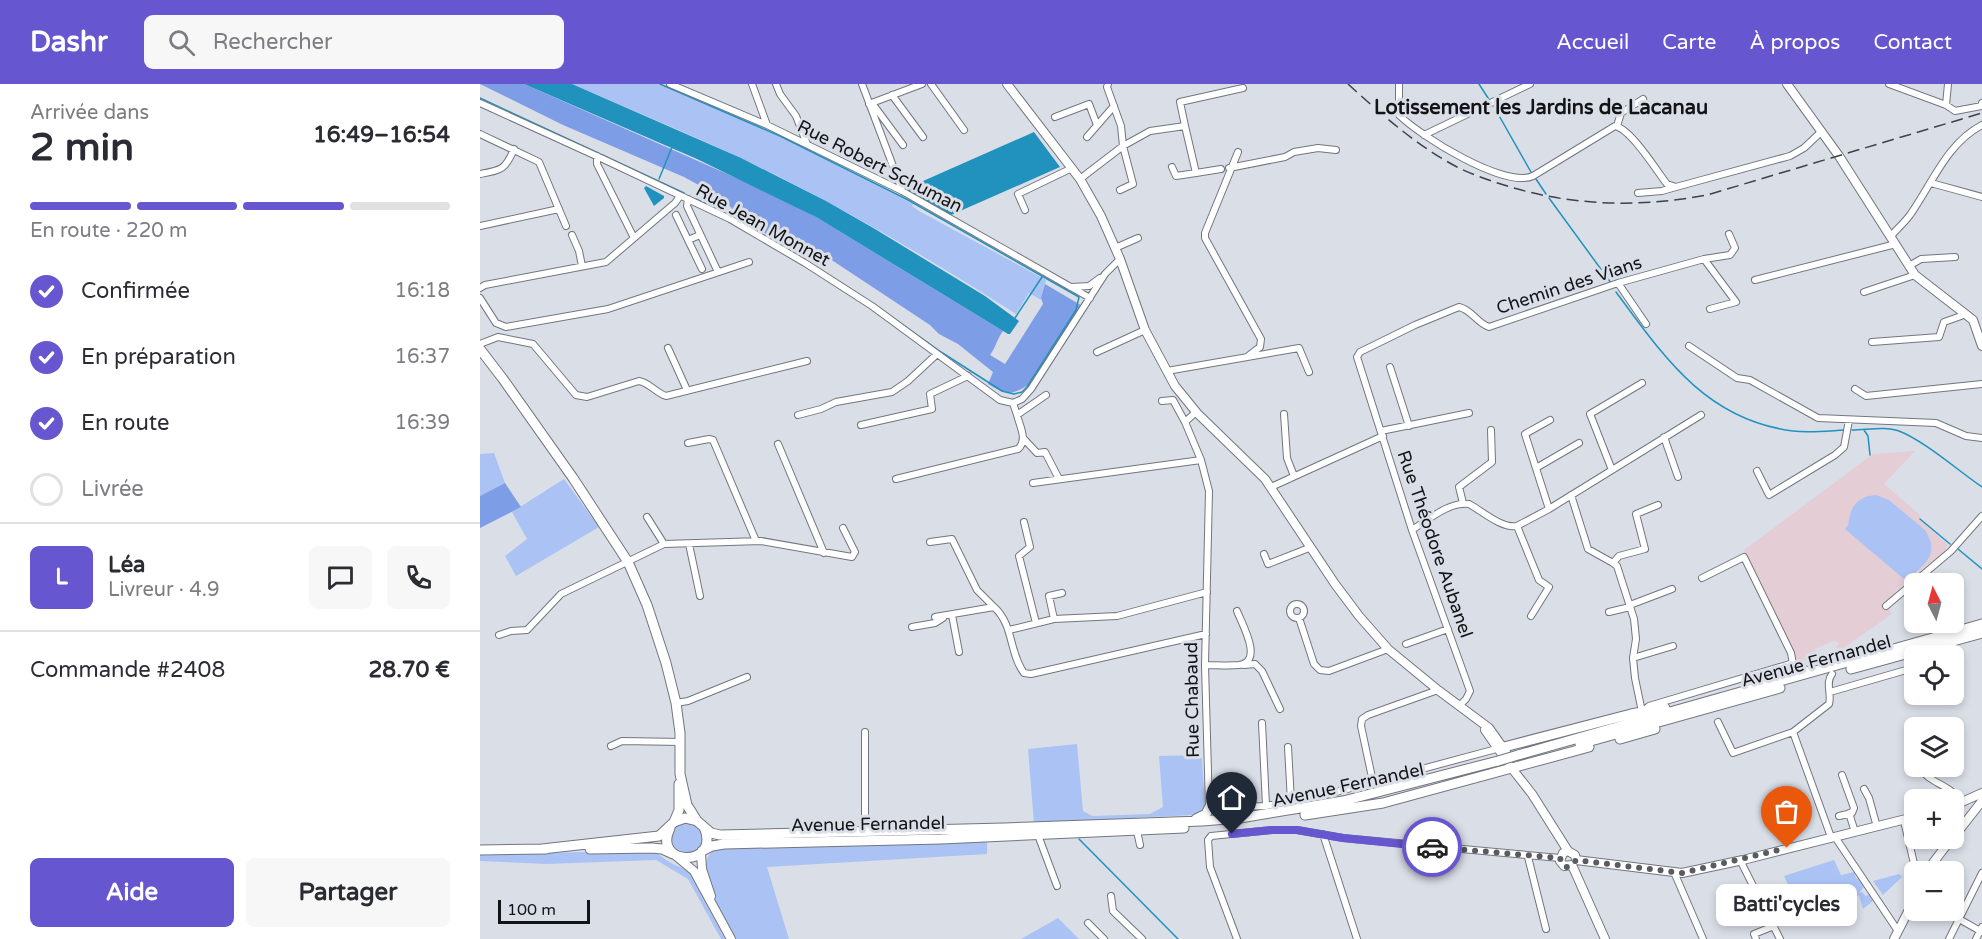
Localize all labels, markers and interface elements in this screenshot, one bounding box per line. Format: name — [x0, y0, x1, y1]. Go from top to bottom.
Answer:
search box — [144, 15, 564, 69]
text: Dashr — [30, 25, 108, 59]
icon: search — [165, 26, 198, 59]
text: Rechercher — [213, 29, 333, 55]
text: Accueil — [1556, 30, 1629, 55]
text: Carte — [1662, 30, 1716, 55]
text: À propos — [1749, 30, 1840, 55]
text: Contact — [1873, 30, 1952, 55]
district label: Lotissement les Jardins de Lacanau — [1374, 96, 1708, 120]
text: Arrivée dans — [30, 101, 149, 125]
street label: Rue Robert Schuman — [794, 115, 966, 217]
text: 16:49–16:54 — [313, 122, 450, 148]
text: 2 min — [30, 124, 134, 171]
street label: Rue Jean Monnet — [692, 179, 834, 271]
text: En route · 220 m — [30, 219, 187, 243]
street label: Chemin des Vians — [1493, 251, 1645, 319]
icon: check — [30, 275, 63, 308]
text: Confirmée — [81, 278, 190, 304]
text: 16:18 — [395, 279, 450, 303]
icon: check — [30, 341, 63, 374]
text: En préparation — [81, 344, 236, 370]
text: 16:37 — [395, 345, 450, 369]
icon: check — [30, 407, 63, 440]
text: En route — [81, 410, 170, 436]
text: 16:39 — [395, 411, 450, 435]
street label: Rue Théodore Aubanel — [1393, 447, 1477, 641]
text: Livrée — [81, 476, 144, 502]
button: chat — [309, 546, 372, 609]
button: phone — [387, 546, 450, 609]
text: Léa — [108, 552, 146, 578]
text: L — [55, 564, 68, 590]
north arrow — [1904, 573, 1964, 633]
map controls — [1904, 573, 1964, 921]
text: Livreur · 4.9 — [108, 578, 220, 602]
street label: Avenue Fernandel — [1739, 630, 1893, 692]
street label: Rue Chabaud — [1180, 642, 1204, 758]
button: locate — [1904, 645, 1964, 705]
text: Commande #2408 — [30, 657, 225, 683]
text: 28.70 € — [369, 657, 450, 683]
button: layers — [1904, 717, 1964, 777]
street label: Avenue Fernandel — [1270, 758, 1426, 812]
pin — [1206, 772, 1257, 834]
icon: home — [1215, 781, 1248, 814]
pin — [1761, 786, 1812, 848]
button: + — [1904, 789, 1964, 849]
icon: bag — [1770, 795, 1803, 828]
street label: Avenue Fernandel — [791, 812, 945, 836]
courier — [1402, 817, 1462, 877]
icon: car — [1416, 831, 1449, 864]
button: Aide — [30, 858, 234, 927]
button: Partager — [246, 858, 450, 927]
button: − — [1904, 861, 1964, 921]
callout: Batti'cycles — [1716, 884, 1858, 926]
text: Batti'cycles — [1733, 893, 1840, 917]
scale bar — [498, 897, 590, 924]
text: 100 m — [507, 900, 556, 920]

